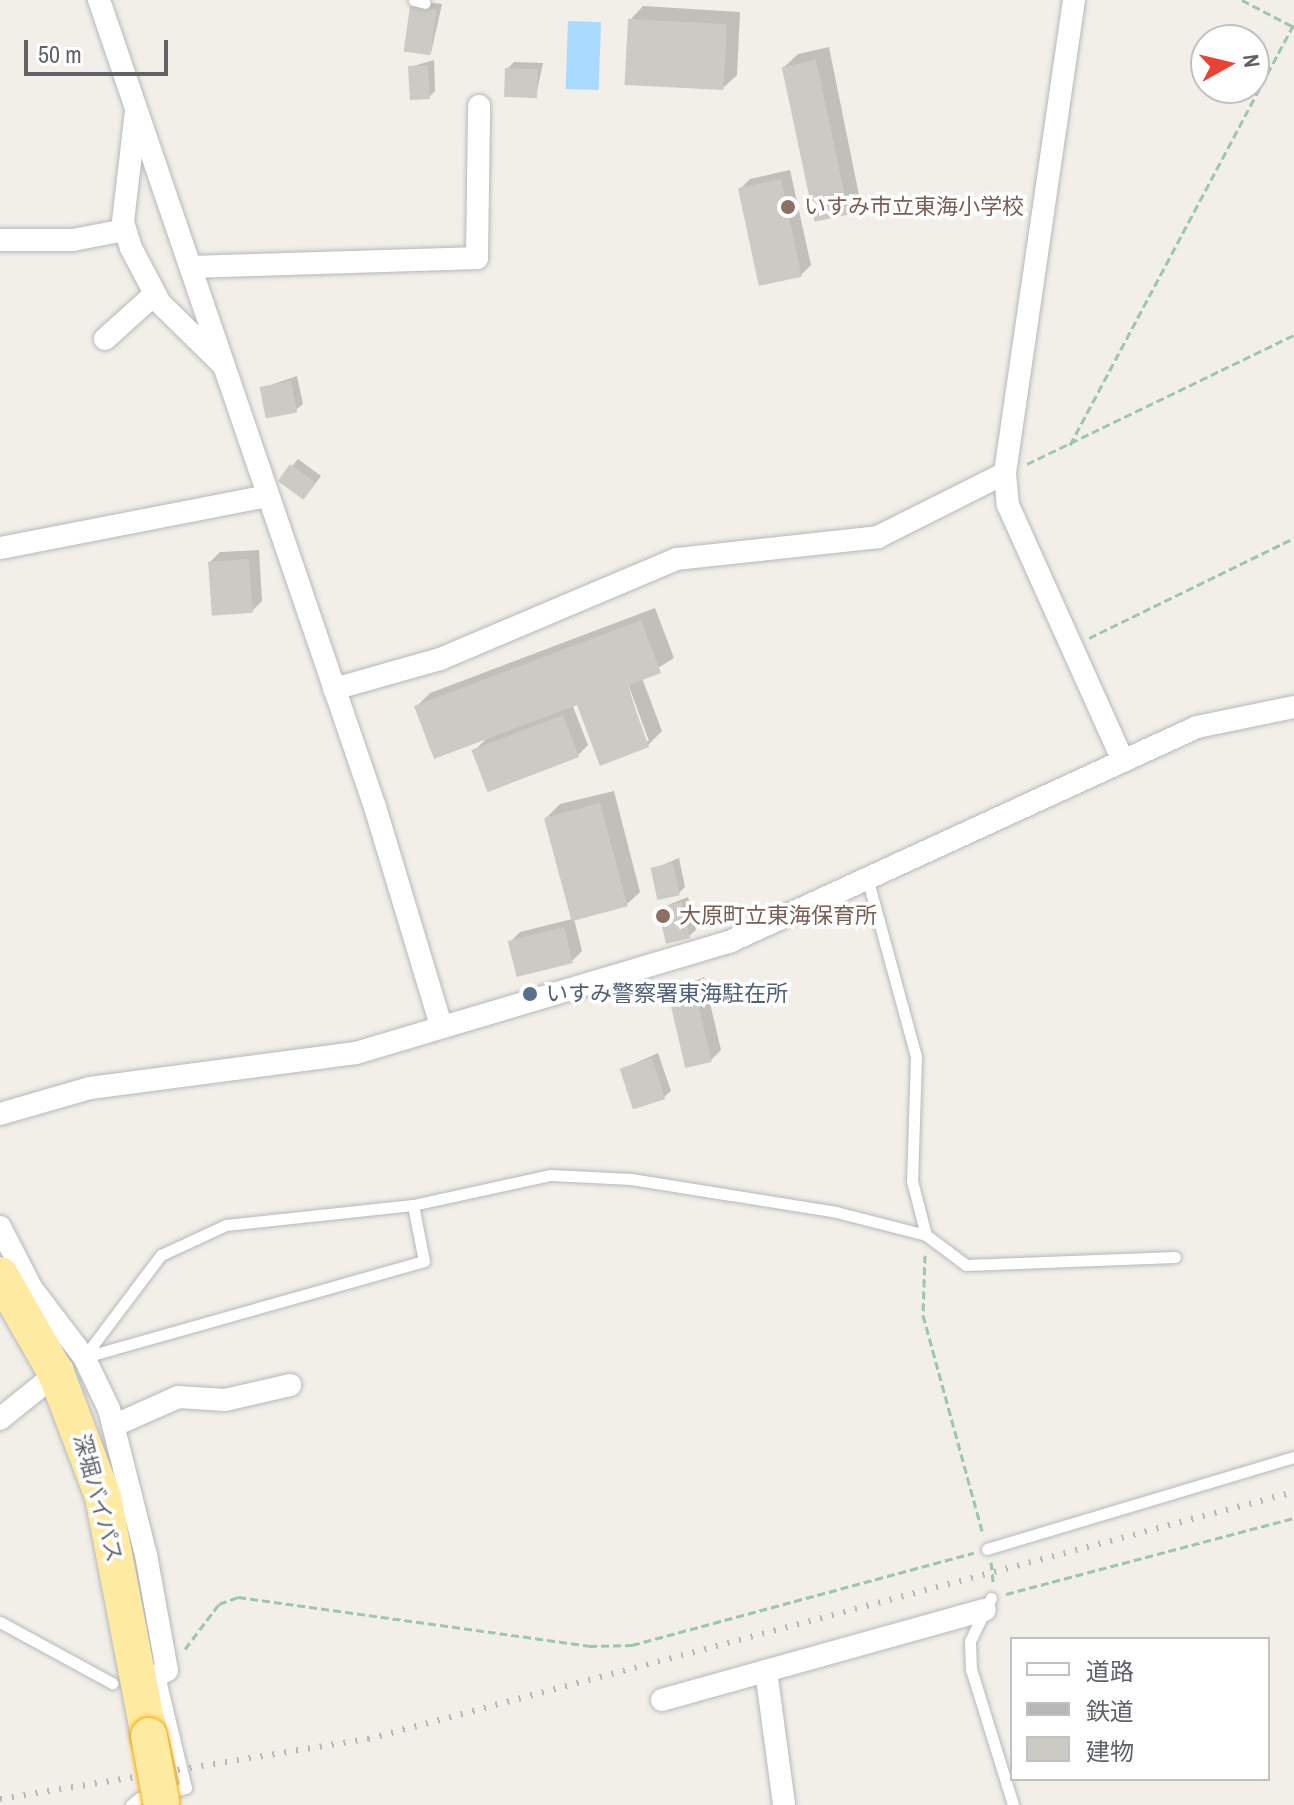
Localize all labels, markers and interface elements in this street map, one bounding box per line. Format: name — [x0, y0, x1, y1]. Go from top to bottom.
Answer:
scale bar — [28, 24, 172, 74]
north arrow — [1190, 24, 1270, 104]
text: 50 m — [38, 38, 82, 70]
text: N — [1236, 52, 1268, 69]
place label: いすみ市立東海小学校 — [804, 194, 1024, 220]
marker: いすみ市立東海小学校 — [779, 198, 797, 216]
place label: 大原町立東海保育所 — [679, 903, 877, 929]
marker: 大原町立東海保育所 — [654, 907, 672, 925]
place label: いすみ警察署東海駐在所 — [546, 981, 788, 1007]
marker: いすみ警察署東海駐在所 — [521, 985, 539, 1003]
street label: 深堀バイパス — [68, 1431, 128, 1565]
legend — [1010, 1637, 1270, 1781]
text: 道路 — [1086, 1655, 1134, 1687]
text: 鉄道 — [1086, 1695, 1134, 1727]
text: 建物 — [1086, 1735, 1134, 1767]

